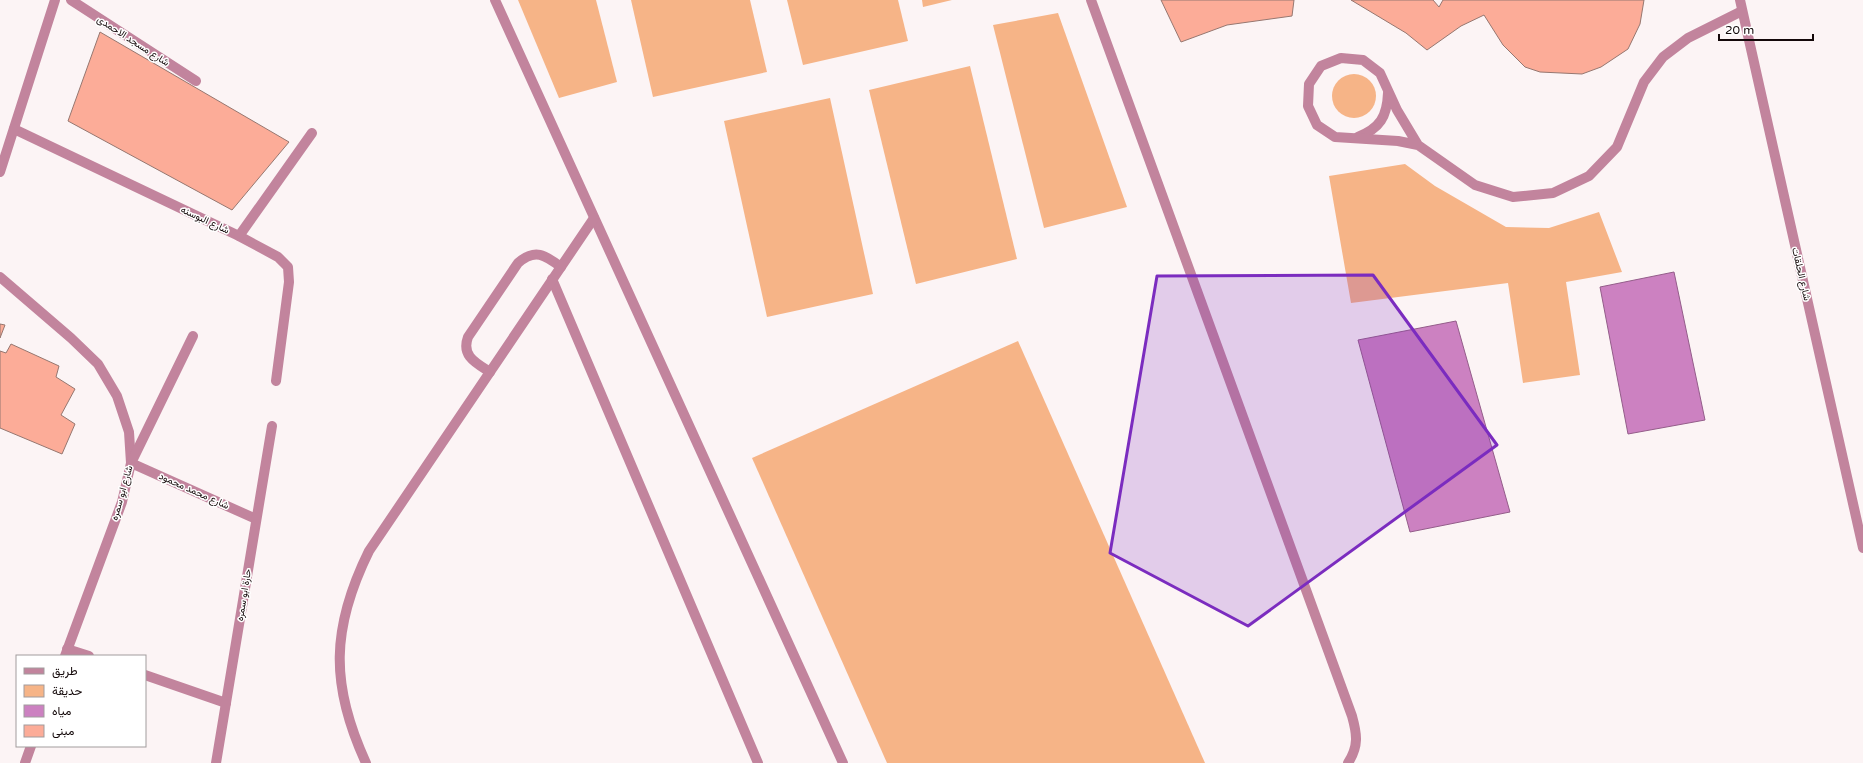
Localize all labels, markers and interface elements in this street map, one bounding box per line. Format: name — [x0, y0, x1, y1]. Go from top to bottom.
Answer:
street label: شارع مسجد الاحمدى — [94, 13, 172, 69]
scale bar — [1719, 16, 1813, 42]
text: 20 m — [1725, 23, 1754, 37]
street label: شارع البوسنه — [179, 204, 231, 237]
street label: شارع الحلقات — [1789, 246, 1813, 302]
street label: شارع ابو سمره — [108, 464, 136, 522]
street label: شارع محمد محمود — [157, 470, 231, 512]
street label: حارة ابو سمره — [234, 568, 254, 622]
legend — [16, 655, 146, 747]
text: طريق — [52, 664, 78, 679]
text: حديقة — [52, 684, 82, 698]
text: مياه — [52, 704, 71, 718]
text: مبنى — [52, 724, 74, 739]

